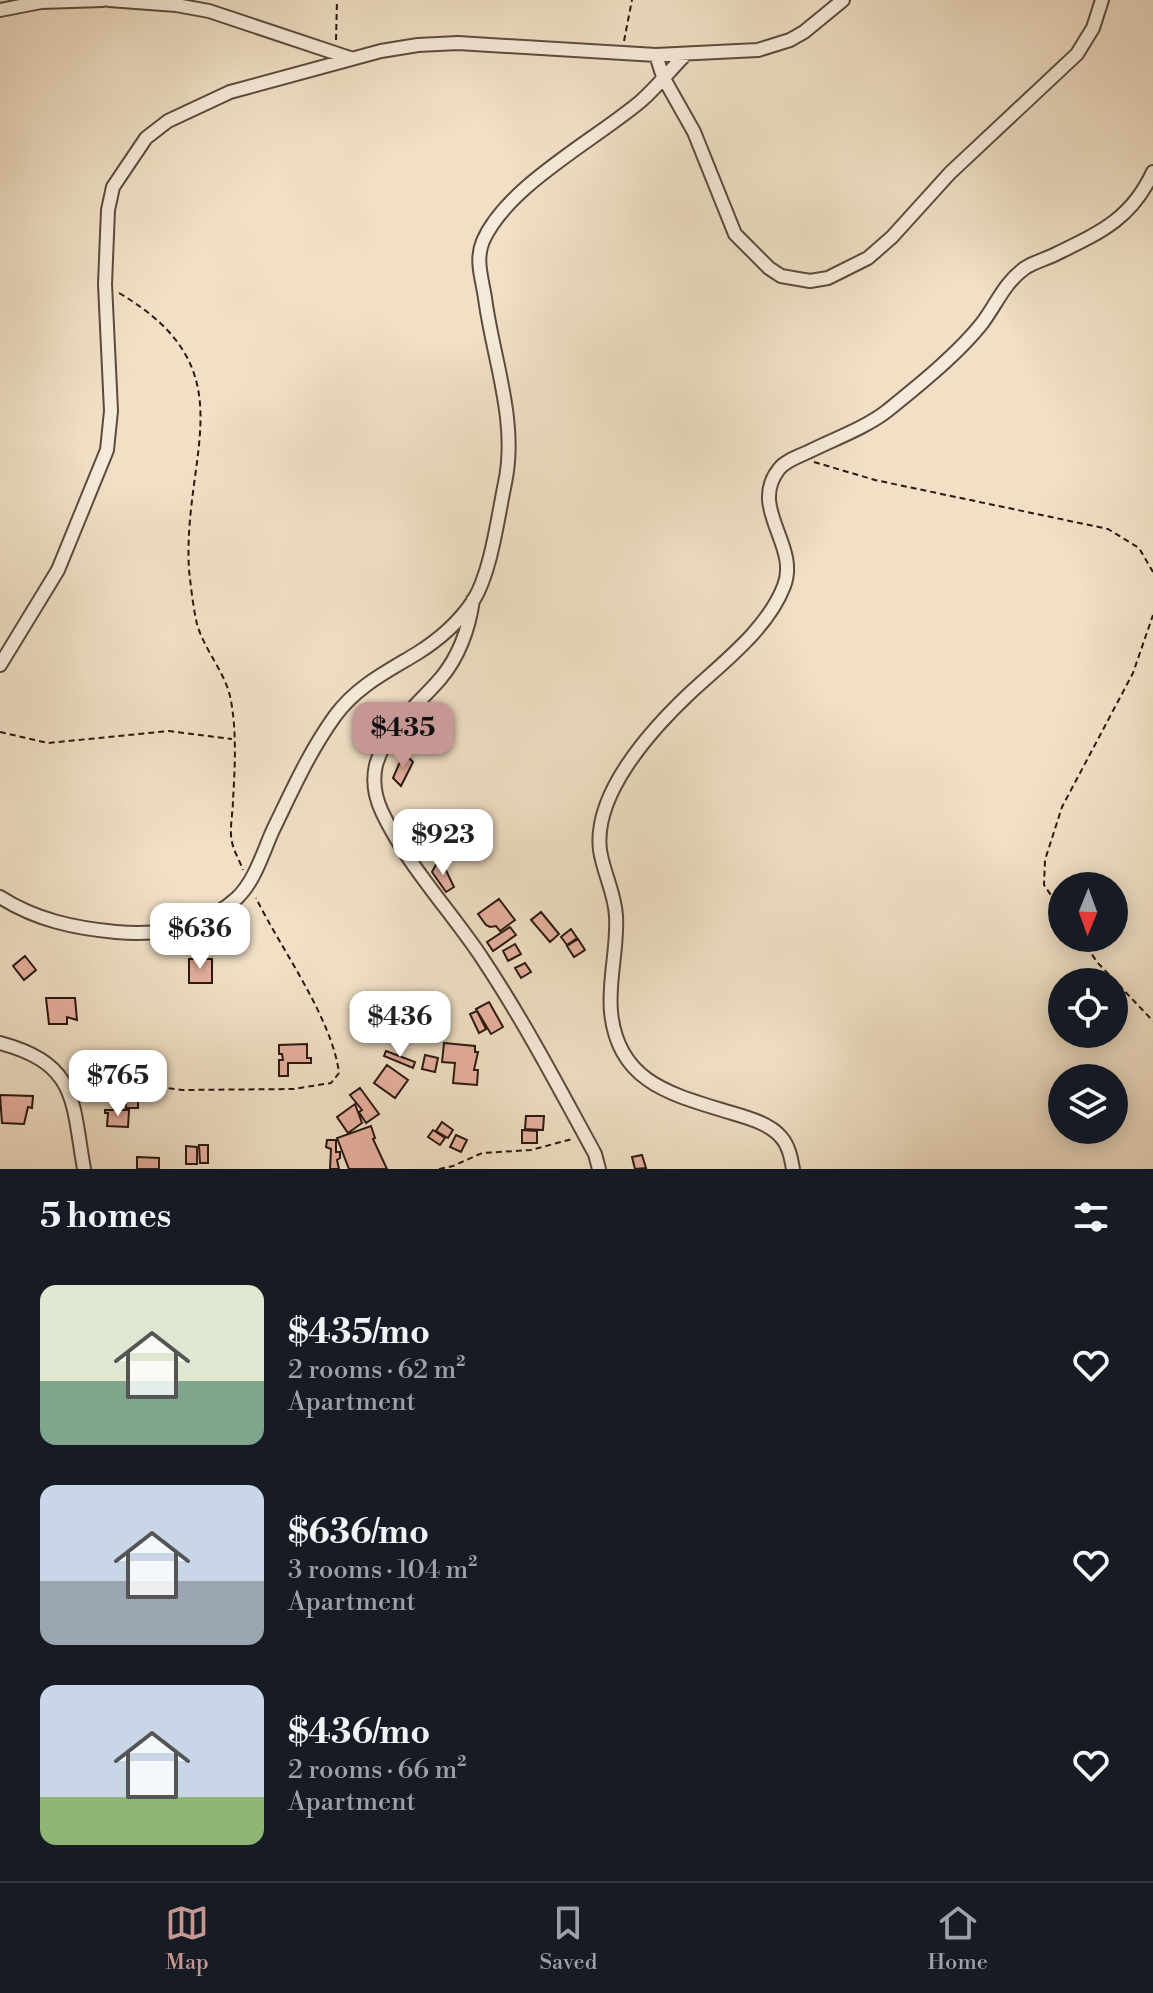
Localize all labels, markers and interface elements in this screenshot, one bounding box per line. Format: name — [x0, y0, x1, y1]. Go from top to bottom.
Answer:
pin: $435 — [356, 702, 450, 770]
text: $435 — [371, 712, 435, 744]
pin: $923 — [396, 809, 490, 877]
text: $923 — [411, 819, 475, 851]
north arrow — [1048, 872, 1128, 952]
map controls — [1048, 872, 1128, 1144]
pin: $636 — [153, 903, 247, 971]
text: $636 — [168, 913, 232, 945]
button: locate — [1048, 968, 1128, 1048]
pin: $436 — [353, 991, 447, 1059]
text: $436 — [368, 1001, 432, 1033]
pin: $765 — [71, 1050, 165, 1118]
text: $765 — [87, 1060, 149, 1092]
button: layers — [1048, 1064, 1128, 1144]
icon: filters — [1069, 1195, 1113, 1239]
text: 5 homes — [40, 1196, 171, 1238]
text: $435/mo — [288, 1312, 430, 1354]
icon: home — [104, 1317, 200, 1413]
icon: heart — [1069, 1343, 1113, 1387]
text: 2 rooms · 62 m² — [288, 1354, 465, 1386]
text: Apartment — [288, 1386, 416, 1418]
text: $636/mo — [288, 1512, 429, 1554]
icon: home — [104, 1517, 200, 1613]
icon: heart — [1069, 1543, 1113, 1587]
text: 3 rooms · 104 m² — [288, 1554, 477, 1586]
text: Apartment — [288, 1586, 416, 1618]
text: $436/mo — [288, 1712, 430, 1754]
icon: home — [104, 1717, 200, 1813]
icon: heart — [1069, 1743, 1113, 1787]
text: 2 rooms · 66 m² — [288, 1754, 466, 1786]
text: Apartment — [288, 1786, 416, 1818]
tab: Map — [165, 1901, 209, 1976]
tab: Saved — [539, 1901, 597, 1976]
tab: Home — [927, 1901, 988, 1976]

